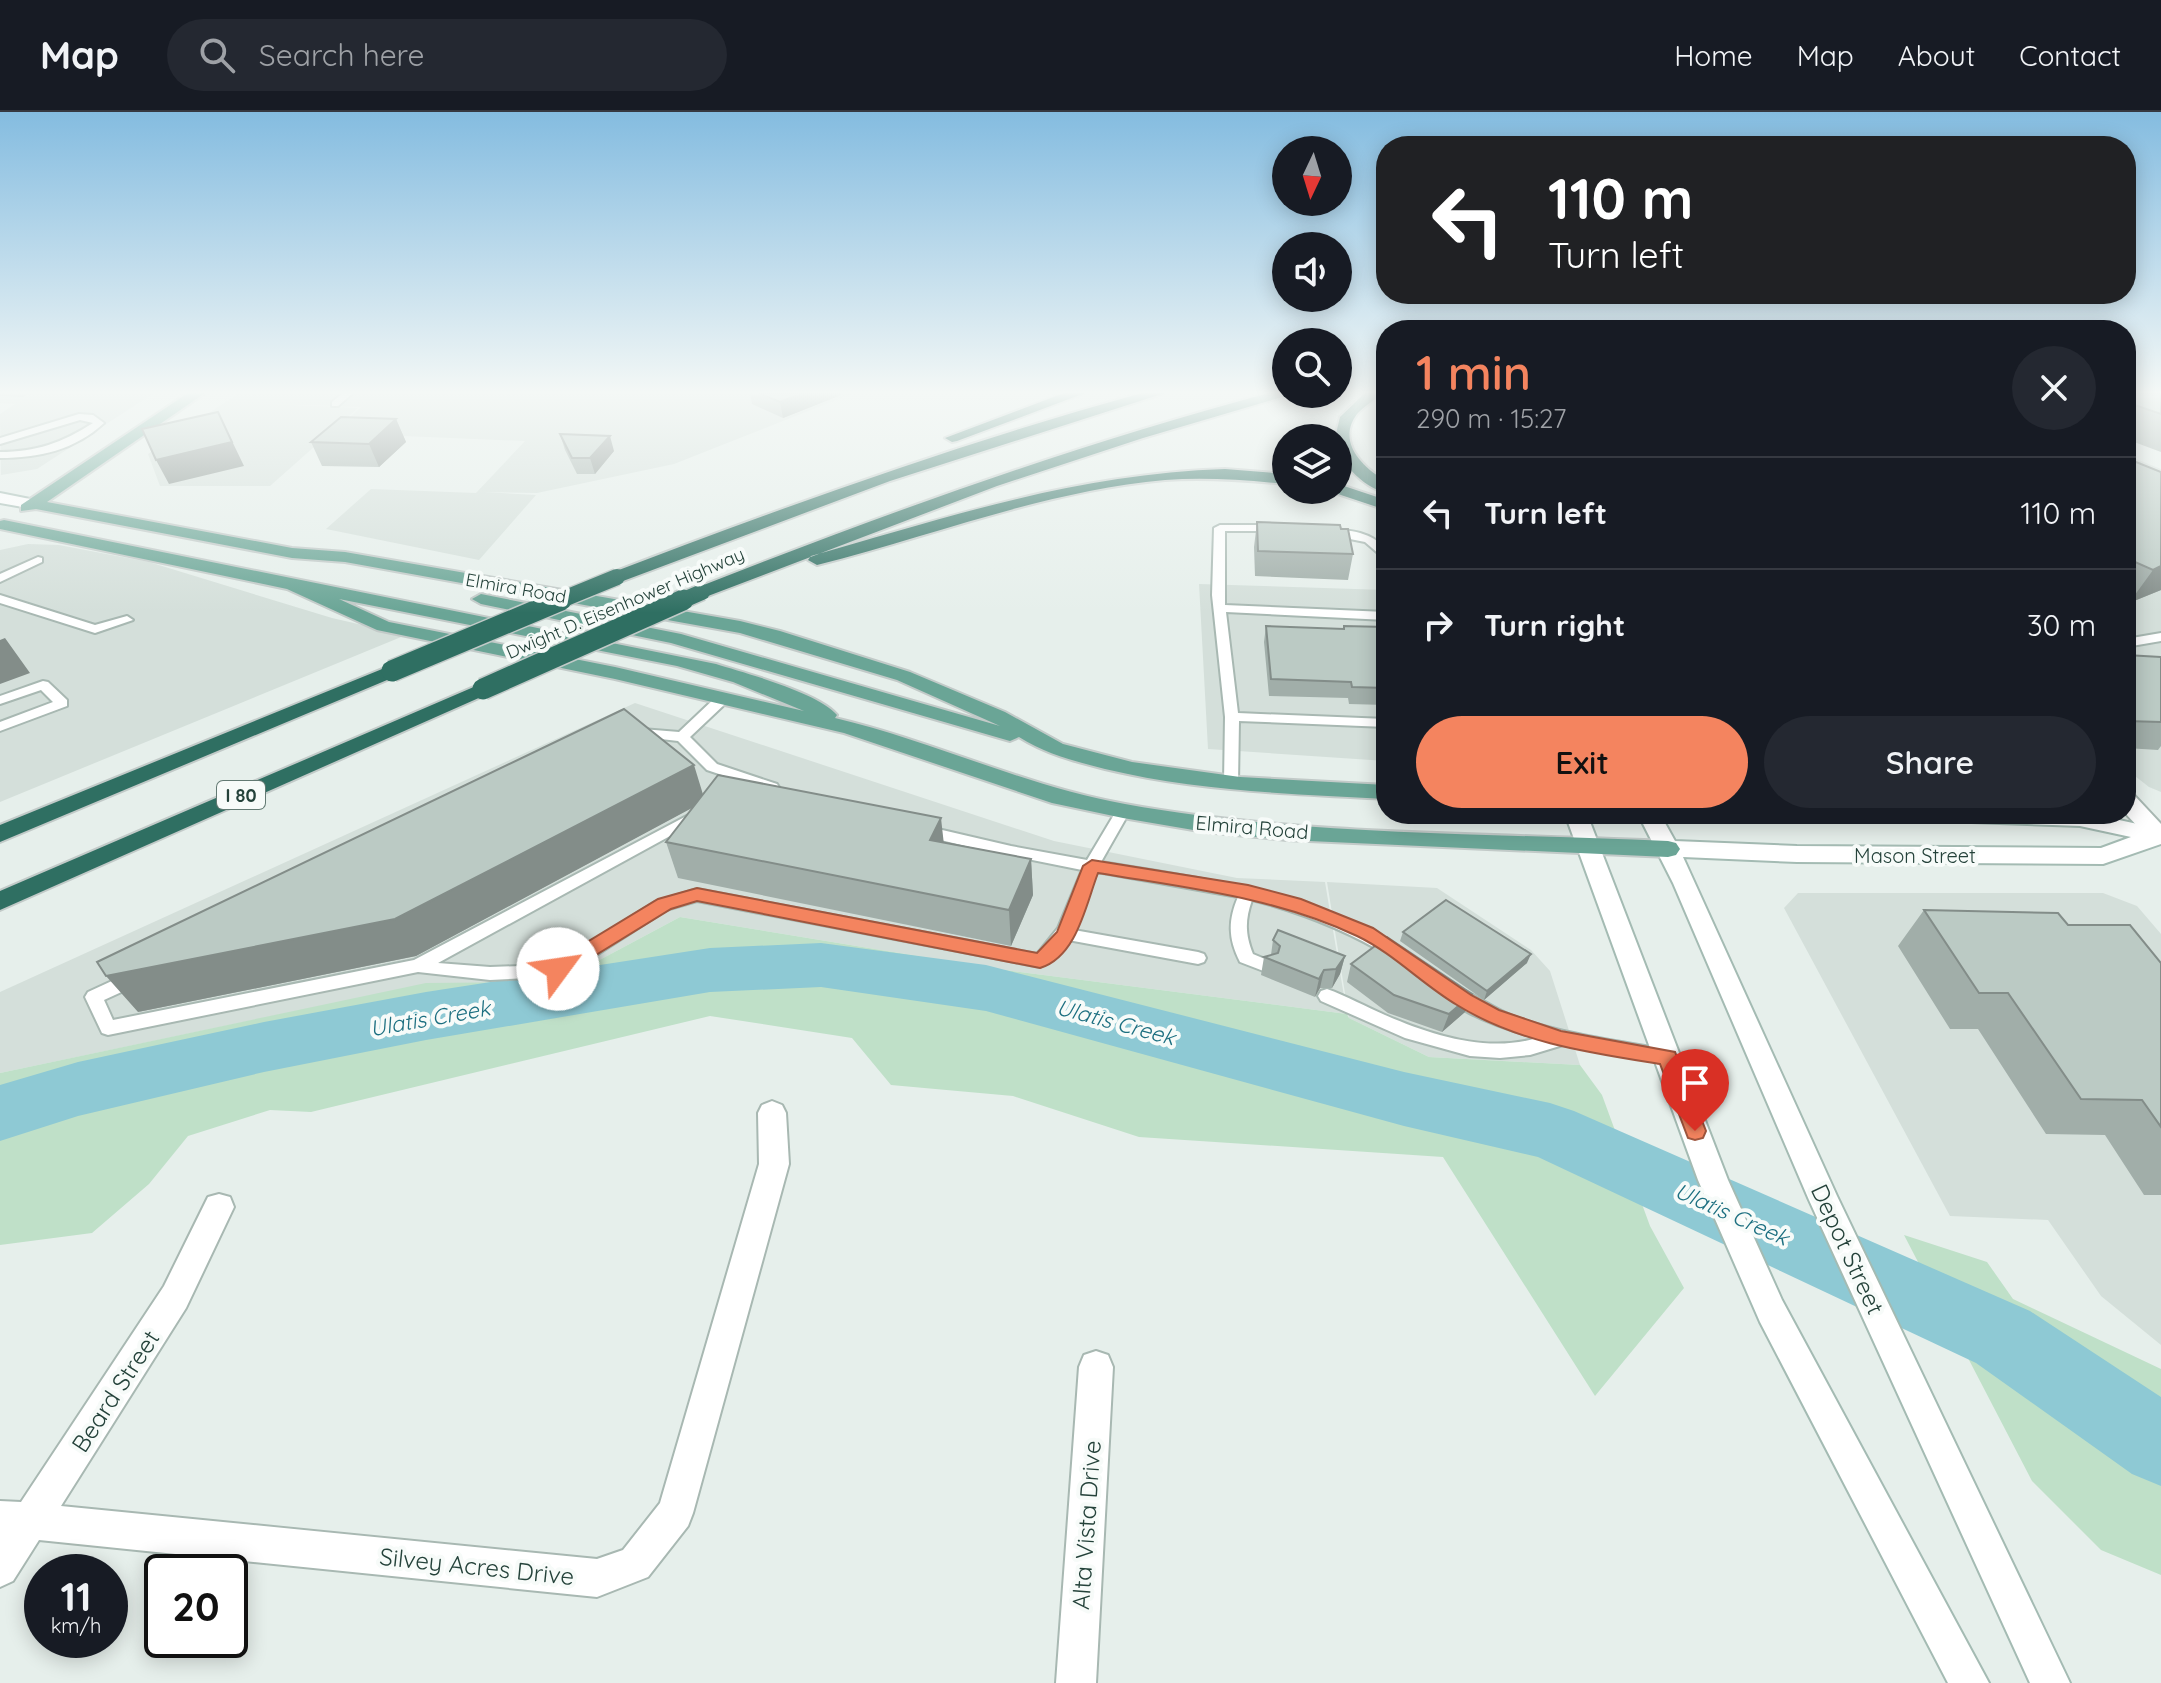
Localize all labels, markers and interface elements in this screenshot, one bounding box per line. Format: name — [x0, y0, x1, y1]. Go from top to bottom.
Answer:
search box — [167, 19, 727, 91]
text: Map — [40, 31, 119, 79]
icon: search — [195, 33, 239, 77]
text: Search here — [259, 36, 424, 74]
text: Home — [1674, 38, 1753, 73]
text: Map — [1797, 38, 1854, 73]
text: About — [1898, 38, 1975, 73]
text: Contact — [2019, 38, 2121, 73]
north arrow — [1272, 136, 1352, 216]
map controls — [1272, 136, 1352, 504]
text: 110 m — [1548, 163, 1693, 233]
icon: left — [1416, 168, 1520, 272]
button: sound — [1272, 232, 1352, 312]
text: Turn left — [1548, 232, 1684, 277]
button: search — [1272, 328, 1352, 408]
text: 1 min — [1416, 342, 1531, 402]
button: close — [2012, 346, 2096, 430]
text: 290 m · 15:27 — [1416, 402, 1566, 435]
button: layers — [1272, 424, 1352, 504]
icon: left — [1416, 491, 1460, 535]
text: Turn left — [1484, 494, 1607, 532]
text: 110 m — [2020, 494, 2096, 532]
street label: Dwight D. Eisenhower Highway — [502, 542, 748, 664]
street label: Elmira Road — [464, 568, 568, 608]
icon: right — [1416, 603, 1460, 647]
text: Turn right — [1484, 606, 1625, 644]
text: 30 m — [2027, 606, 2096, 644]
button: Exit — [1416, 716, 1748, 808]
button: Share — [1764, 716, 2096, 808]
road number: I 80 — [217, 781, 265, 809]
street label: Elmira Road — [1195, 810, 1309, 844]
street label: Mason Street — [1854, 843, 1976, 868]
position arrow — [516, 927, 600, 1011]
water label: Ulatis Creek — [368, 993, 494, 1042]
water label: Ulatis Creek — [1054, 993, 1180, 1052]
pin — [1661, 1049, 1729, 1131]
icon: arrive — [1673, 1061, 1717, 1105]
water label: Ulatis Creek — [1671, 1176, 1795, 1252]
street label: Depot Street — [1805, 1179, 1891, 1319]
street label: Beard Street — [65, 1324, 165, 1458]
street label: Alta Vista Drive — [1065, 1439, 1107, 1611]
street label: Silvey Acres Drive — [378, 1541, 576, 1591]
speed limit sign: 20 — [144, 1554, 248, 1658]
text: 11 — [60, 1571, 92, 1621]
text: km/h — [51, 1613, 101, 1638]

